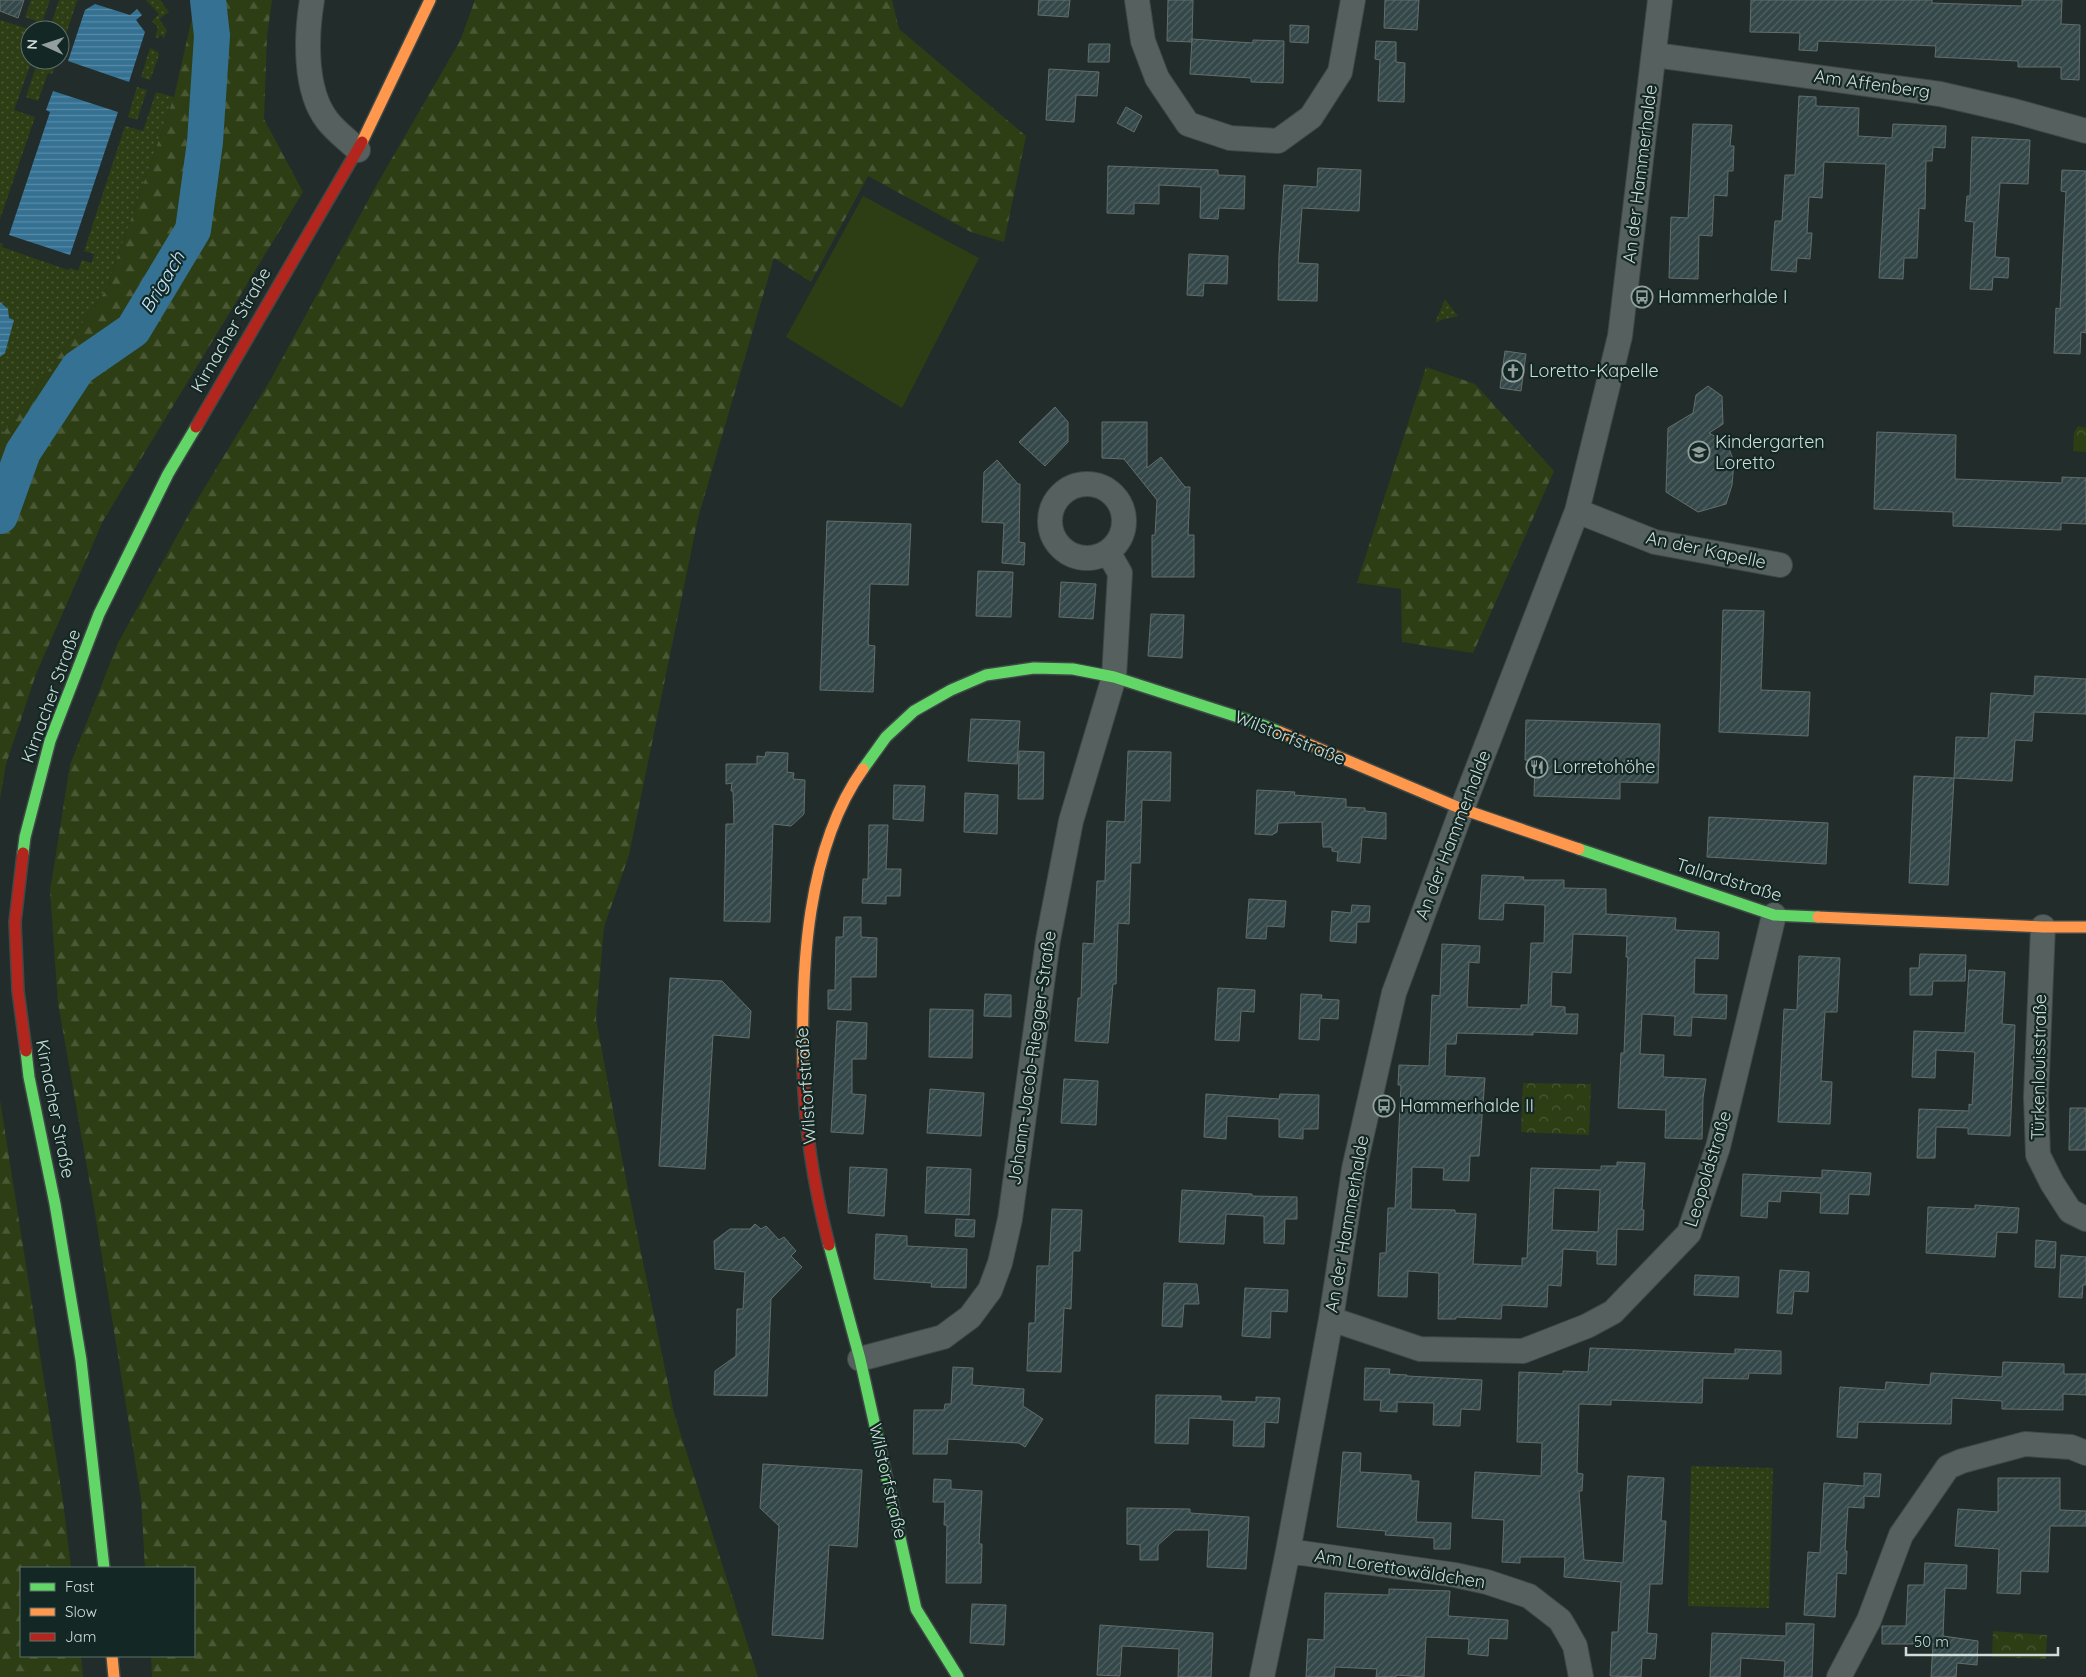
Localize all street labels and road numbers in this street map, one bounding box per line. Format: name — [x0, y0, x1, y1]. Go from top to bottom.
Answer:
street label: Am Affenberg — [1812, 64, 1932, 103]
street label: An der Hammerhalde — [1617, 83, 1662, 265]
street label: Kirnacher Straße — [185, 263, 276, 396]
street label: An der Kapelle — [1644, 526, 1768, 573]
street label: Kirnacher Straße — [16, 626, 85, 766]
street label: Wilstorfstraße — [1231, 705, 1349, 770]
street label: An der Hammerhalde — [1410, 747, 1495, 923]
street label: Tallardstraße — [1673, 852, 1785, 907]
street label: Johann-Jacob-Riegger-Straße — [1002, 929, 1061, 1187]
street label: Türkenlouisstraße — [2026, 994, 2051, 1140]
street label: Wilstorfstraße — [790, 1027, 821, 1145]
street label: Kirnacher Straße — [31, 1038, 80, 1180]
street label: Leopoldstraße — [1679, 1108, 1736, 1230]
street label: An der Hammerhalde — [1320, 1133, 1373, 1314]
street label: Wilstorfstraße — [864, 1421, 913, 1541]
street label: Am Lorettowäldchen — [1313, 1544, 1487, 1593]

